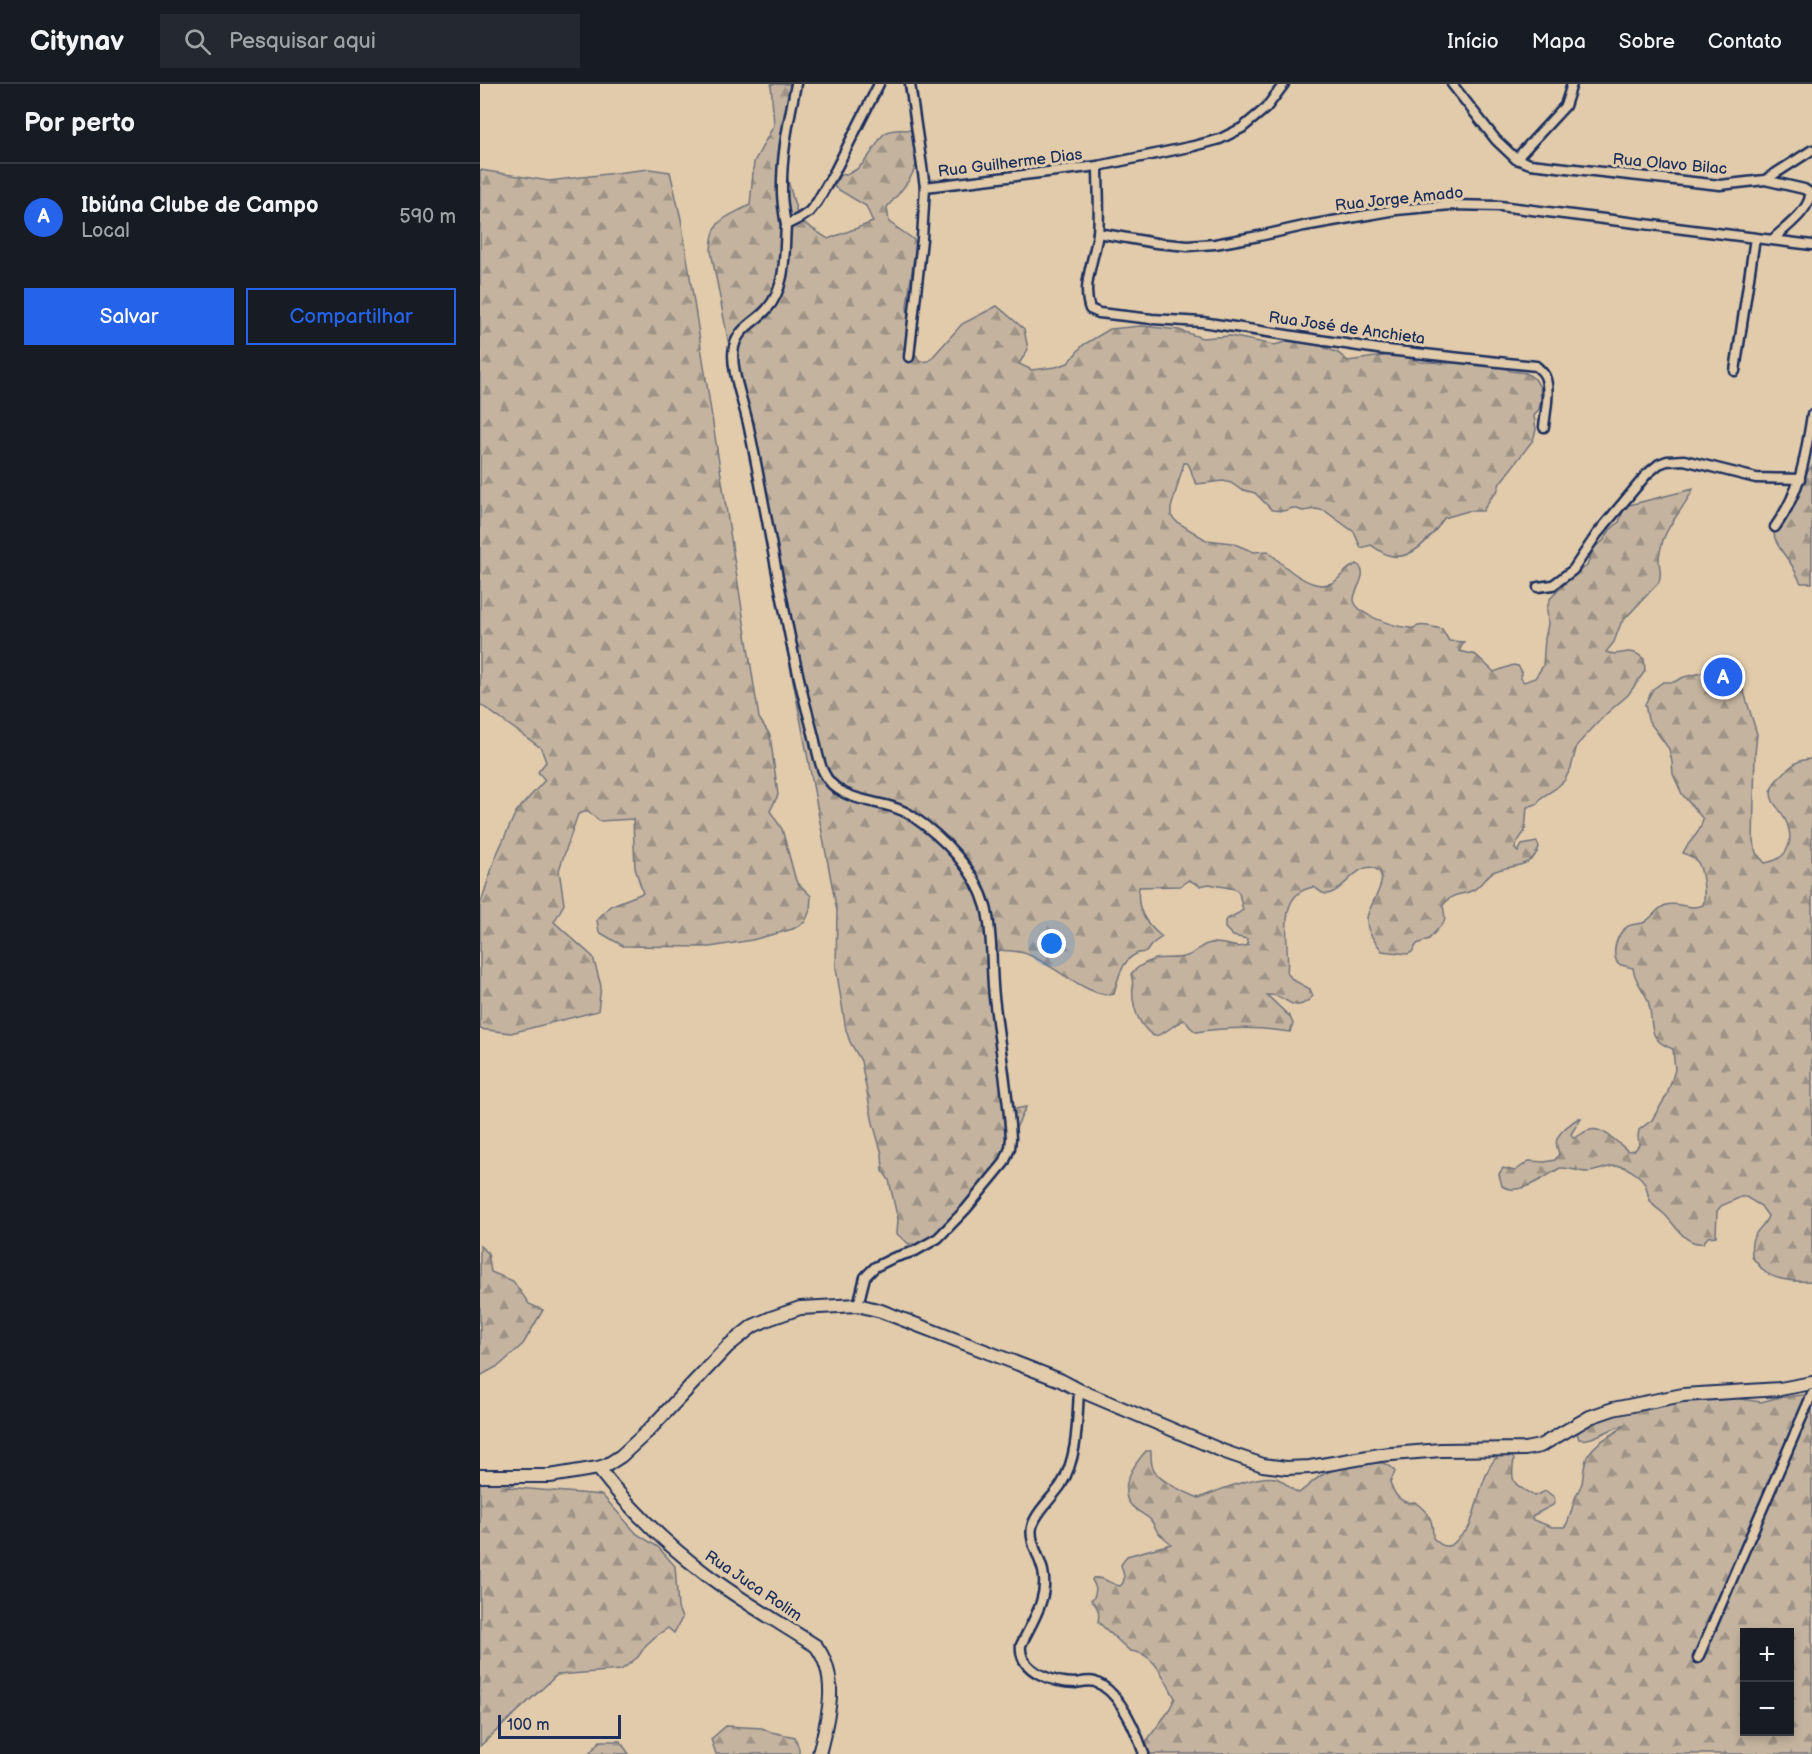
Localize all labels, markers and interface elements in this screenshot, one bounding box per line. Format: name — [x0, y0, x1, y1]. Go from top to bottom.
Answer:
search box — [160, 14, 580, 68]
text: Citynav — [30, 25, 124, 58]
icon: search — [181, 25, 214, 58]
text: Pesquisar aqui — [229, 28, 376, 55]
text: Início — [1447, 29, 1499, 54]
text: Mapa — [1532, 29, 1586, 54]
text: Sobre — [1619, 29, 1675, 54]
text: Contato — [1708, 29, 1782, 54]
text: Por perto — [24, 108, 135, 139]
street label: Rua Guilherme Dias — [937, 145, 1084, 182]
street label: Rua Olavo Bilac — [1612, 150, 1728, 179]
street label: Rua Jorge Amado — [1334, 183, 1464, 216]
text: Ibiúna Clube de Campo — [81, 192, 318, 219]
text: A — [37, 205, 50, 229]
text: 590 m — [399, 205, 456, 229]
text: Local — [81, 219, 130, 243]
button: Salvar — [24, 288, 234, 345]
button: Compartilhar — [246, 288, 456, 345]
street label: Rua José de Anchieta — [1267, 308, 1426, 349]
pin: A — [1704, 654, 1742, 700]
your location — [1037, 929, 1066, 958]
street label: Rua Juca Rolim — [701, 1547, 805, 1626]
map controls — [1740, 1628, 1794, 1736]
button: + — [1740, 1628, 1794, 1682]
button: − — [1740, 1682, 1794, 1736]
scale bar — [498, 1712, 621, 1740]
text: 100 m — [507, 1716, 550, 1735]

